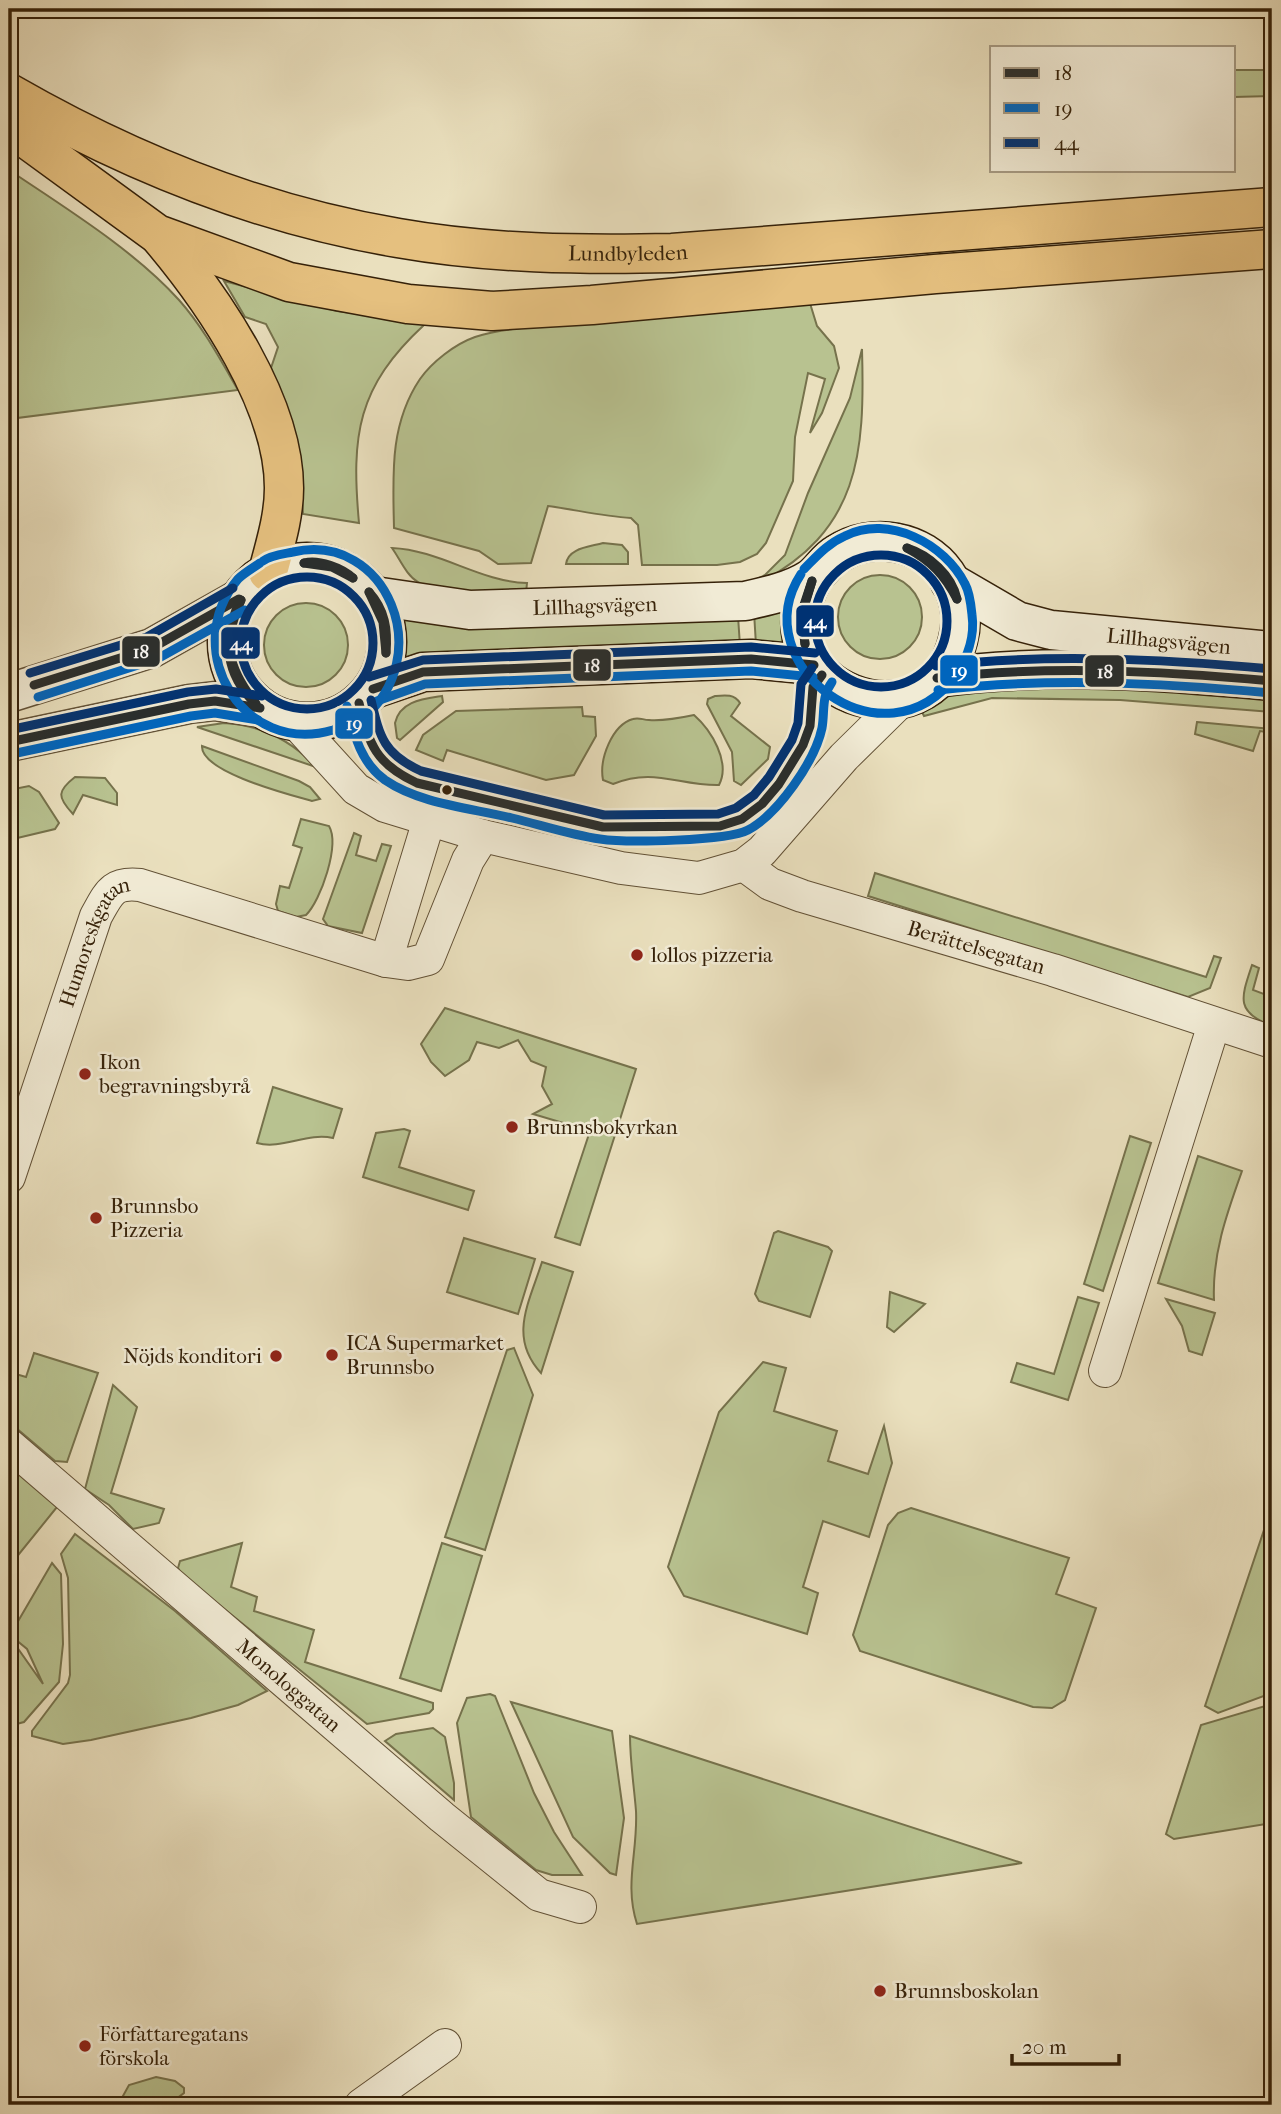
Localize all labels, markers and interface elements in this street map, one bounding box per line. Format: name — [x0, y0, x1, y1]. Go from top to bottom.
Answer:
legend — [990, 46, 1236, 172]
text: 18 — [1054, 61, 1072, 85]
text: 19 — [1054, 97, 1073, 121]
text: 44 — [1054, 131, 1080, 155]
street label: Lundbyleden — [568, 240, 689, 266]
street label: Lillhagsvägen — [532, 592, 658, 620]
line badge: 44 — [795, 604, 835, 638]
text: 44 — [803, 611, 827, 633]
street label: Lillhagsvägen — [1105, 623, 1232, 659]
line badge: 44 — [220, 626, 261, 660]
text: 44 — [229, 633, 253, 655]
line badge: 18 — [121, 635, 161, 668]
text: 18 — [133, 641, 149, 663]
line badge: 18 — [572, 648, 612, 682]
line badge: 19 — [939, 654, 979, 687]
line badge: 18 — [1084, 654, 1125, 688]
text: 18 — [584, 655, 600, 677]
text: 19 — [951, 660, 967, 682]
text: 18 — [1097, 661, 1113, 683]
line badge: 19 — [334, 707, 374, 740]
text: 19 — [346, 713, 362, 735]
unlabelled marker — [440, 783, 454, 797]
street label: Humoreskgatan — [55, 872, 132, 1010]
street label: Berättelsegatan — [905, 916, 1048, 979]
place label: lollos pizzeria — [650, 943, 773, 967]
marker: lollos pizzeria — [629, 947, 645, 963]
place label: Ikon begravningsbyrå — [98, 1050, 251, 1098]
marker: Ikon begravningsbyrå — [77, 1066, 93, 1082]
place label: Brunnsbokyrkan — [526, 1115, 678, 1139]
marker: Brunnsbokyrkan — [504, 1119, 520, 1135]
place label: Brunnsbo Pizzeria — [110, 1194, 198, 1242]
marker: Brunnsbo Pizzeria — [88, 1210, 104, 1226]
place label: ICA Supermarket Brunnsbo — [346, 1331, 504, 1379]
place label: Nöjds konditori — [123, 1344, 262, 1368]
marker: ICA Supermarket Brunnsbo — [324, 1347, 340, 1363]
marker: Nöjds konditori — [268, 1348, 284, 1364]
street label: Monologgatan — [232, 1634, 346, 1737]
place label: Brunnsboskolan — [894, 1979, 1039, 2003]
marker: Brunnsboskolan — [872, 1983, 888, 1999]
place label: Författaregatans förskola — [99, 2022, 248, 2070]
scale bar — [1012, 2023, 1118, 2067]
text: 20 m — [1022, 2035, 1067, 2059]
marker: Författaregatans förskola — [77, 2038, 93, 2054]

